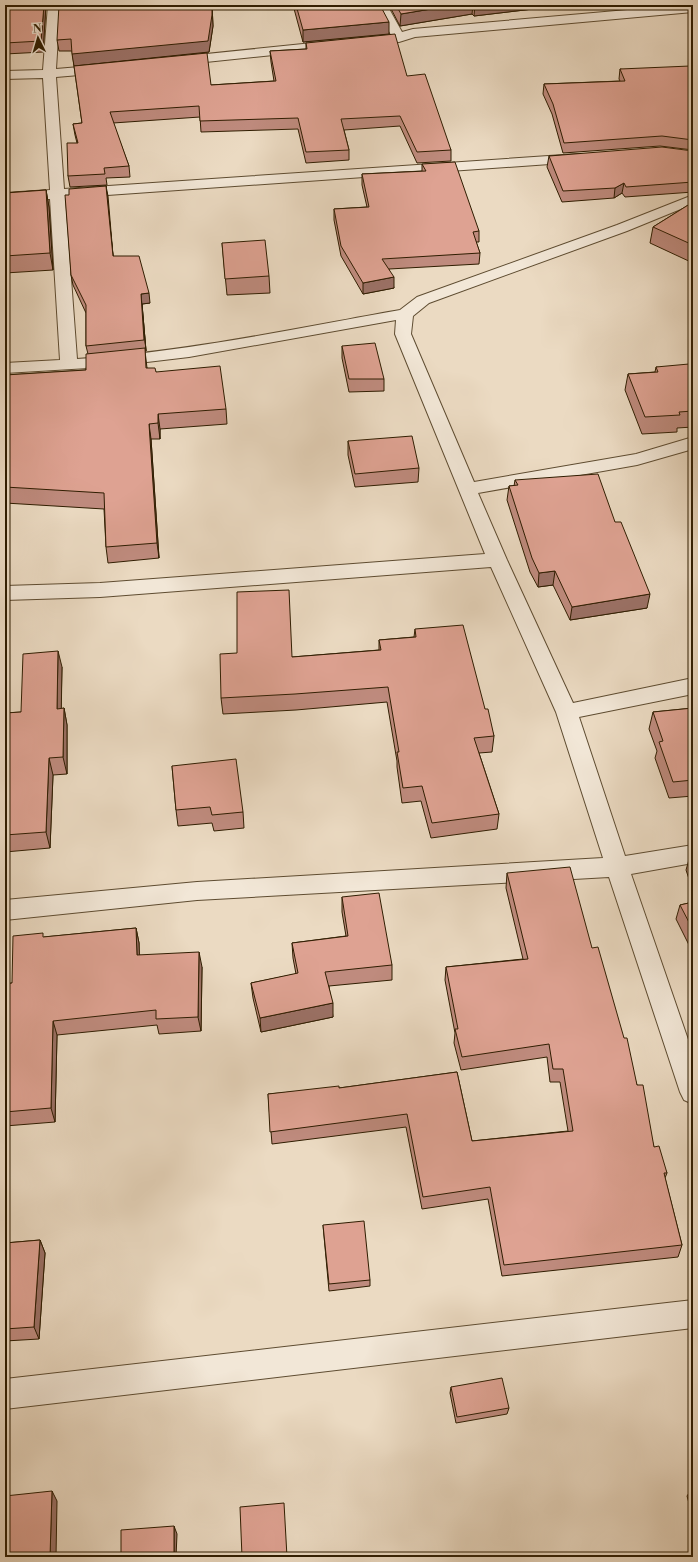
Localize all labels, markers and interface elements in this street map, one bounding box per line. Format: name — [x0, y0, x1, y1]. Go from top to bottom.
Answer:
north arrow — [18, 18, 58, 58]
text: N — [32, 22, 42, 36]

